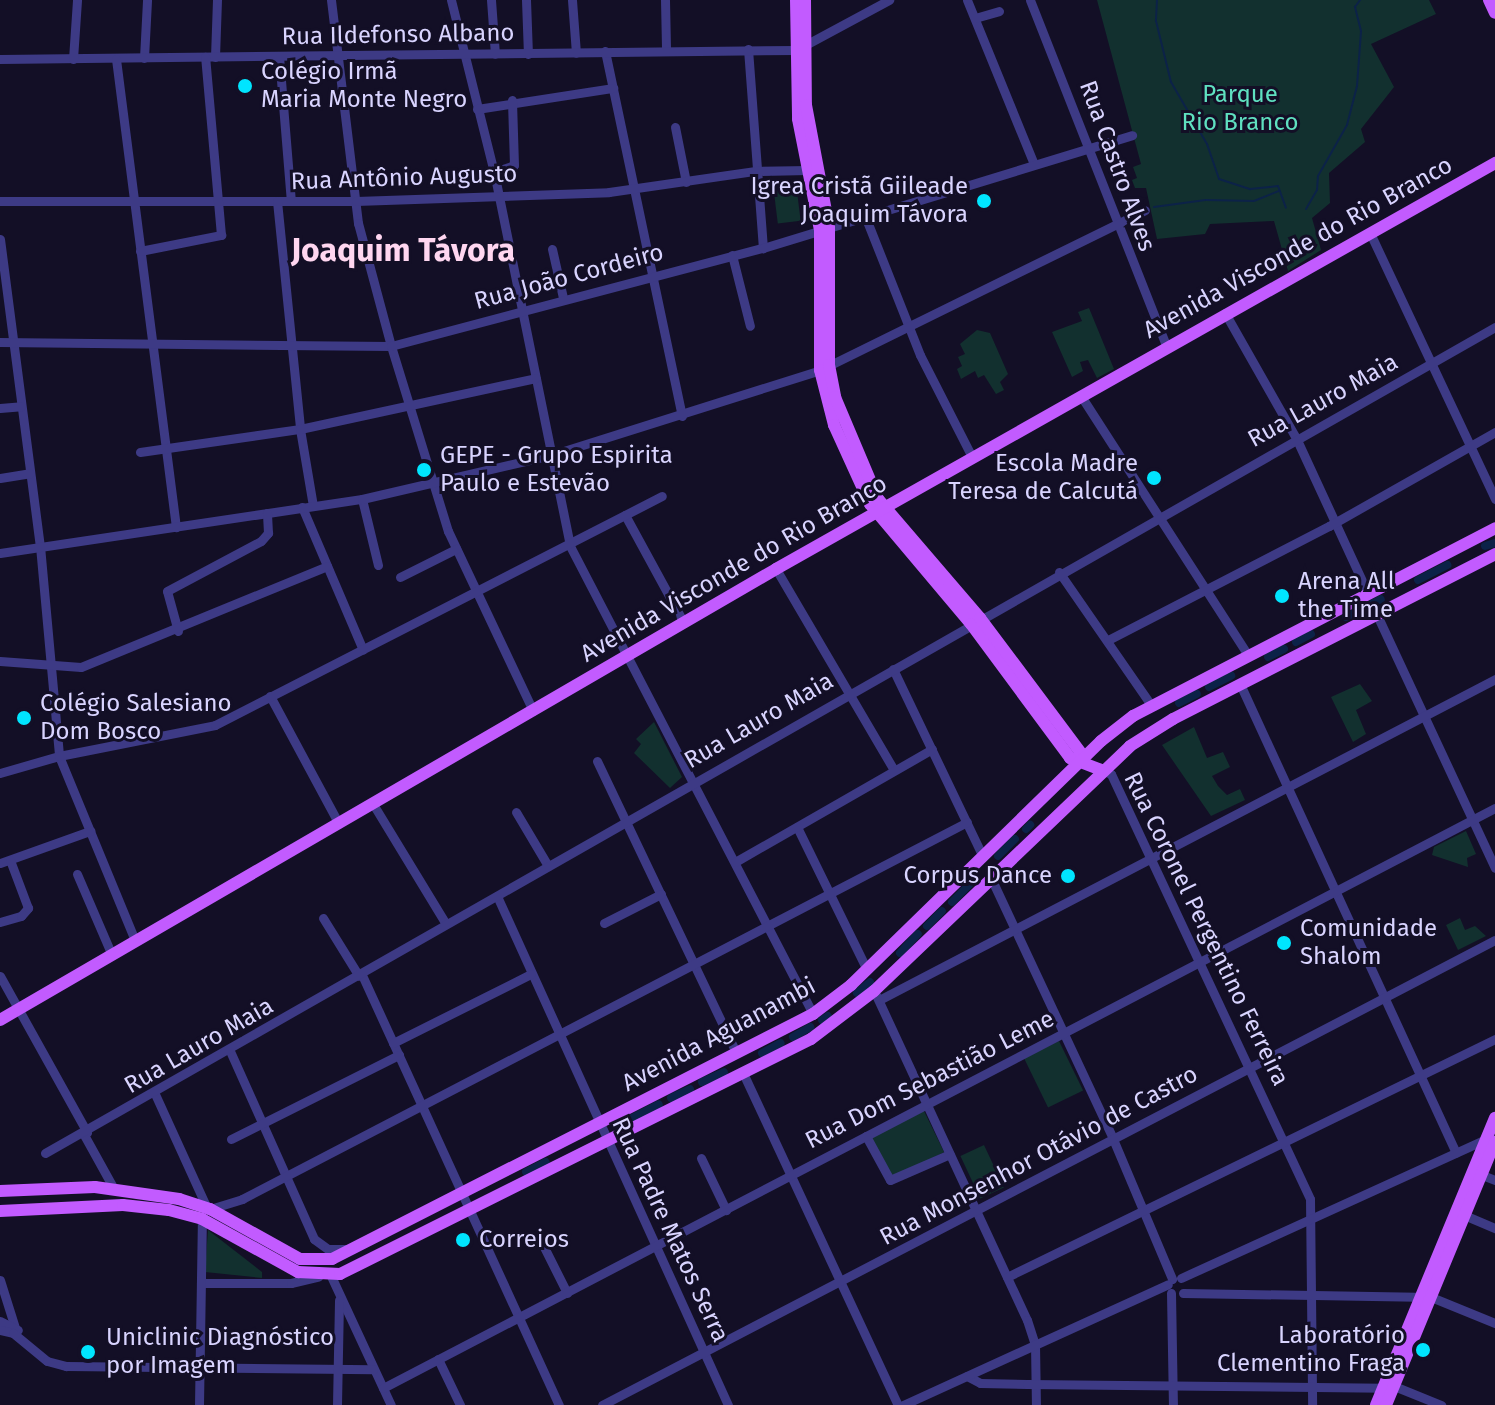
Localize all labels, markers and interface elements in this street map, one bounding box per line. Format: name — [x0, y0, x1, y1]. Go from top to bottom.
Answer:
street label: Rua Ildefonso Albano — [281, 19, 515, 51]
place label: Colégio Irmã Maria Monte Negro — [261, 58, 467, 114]
marker: Colégio Irmã Maria Monte Negro — [236, 77, 254, 95]
street label: Rua Castro Alves — [1073, 77, 1161, 255]
park label: Parque Rio Branco — [1182, 81, 1298, 137]
street label: Avenida Visconde do Rio Branco — [1138, 151, 1458, 345]
street label: Rua Antônio Augusto — [290, 160, 518, 196]
place label: Igrea Cristã Giileade Joaquim Távora — [750, 173, 968, 229]
marker: Igrea Cristã Giileade Joaquim Távora — [975, 192, 993, 210]
district label: Joaquim Távora — [291, 231, 515, 269]
street label: Rua João Cordeiro — [471, 238, 667, 316]
street label: Rua Lauro Maia — [1243, 348, 1403, 454]
place label: GEPE - Grupo Espirita Paulo e Estevão — [440, 442, 673, 498]
place label: Escola Madre Teresa de Calcutá — [948, 450, 1138, 506]
marker: GEPE - Grupo Espirita Paulo e Estevão — [415, 461, 433, 479]
street label: Avenida Visconde do Rio Branco — [576, 469, 892, 669]
marker: Escola Madre Teresa de Calcutá — [1145, 469, 1163, 487]
place label: Arena All the Time — [1298, 568, 1395, 624]
marker: Arena All the Time — [1273, 587, 1291, 605]
street label: Rua Lauro Maia — [679, 667, 839, 775]
place label: Colégio Salesiano Dom Bosco — [40, 690, 232, 746]
marker: Colégio Salesiano Dom Bosco — [15, 709, 33, 727]
street label: Rua Coronel Pergentino Ferreira — [1117, 767, 1295, 1091]
place label: Corpus Dance — [904, 862, 1052, 890]
marker: Corpus Dance — [1059, 867, 1077, 885]
place label: Comunidade Shalom — [1300, 915, 1437, 971]
marker: Comunidade Shalom — [1275, 934, 1293, 952]
street label: Avenida Aguanambi — [617, 972, 821, 1098]
street label: Rua Lauro Maia — [119, 992, 279, 1100]
street label: Rua Dom Sebastião Leme — [801, 1005, 1059, 1155]
street label: Rua Monsenhor Otávio de Castro — [875, 1060, 1203, 1252]
street label: Rua Padre Matos Serra — [605, 1113, 735, 1347]
place label: Correios — [479, 1226, 569, 1254]
marker: Correios — [454, 1231, 472, 1249]
place label: Laboratório Clementino Fraga — [1217, 1322, 1405, 1378]
place label: Uniclinic Diagnóstico por Imagem — [106, 1324, 334, 1380]
marker: Laboratório Clementino Fraga — [1412, 1339, 1434, 1361]
marker: Uniclinic Diagnóstico por Imagem — [77, 1341, 99, 1363]

